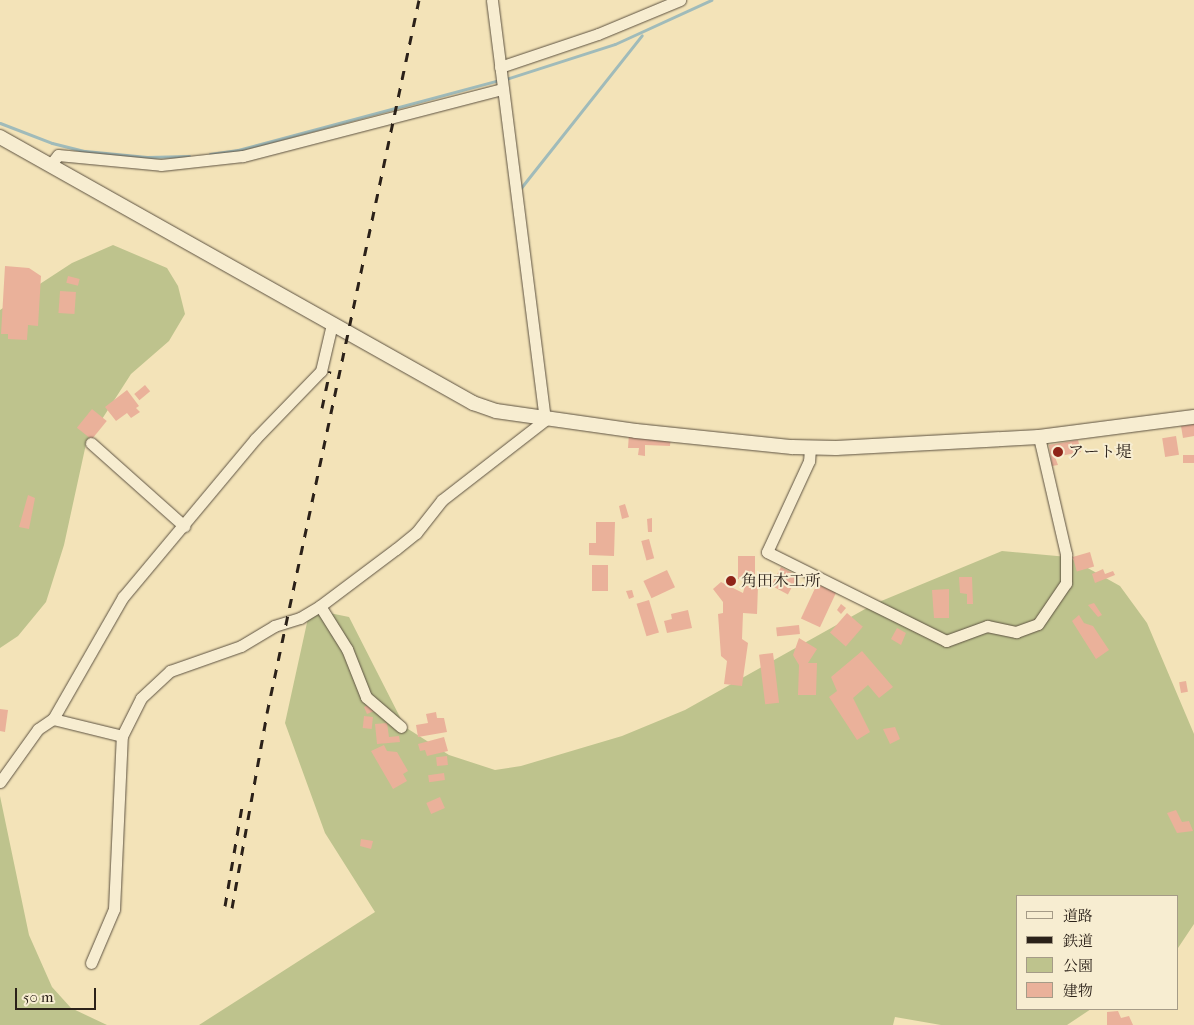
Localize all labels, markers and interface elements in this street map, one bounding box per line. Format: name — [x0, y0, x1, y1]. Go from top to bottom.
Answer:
place label: アート堤 — [1068, 442, 1132, 462]
marker: アート堤 — [1052, 446, 1064, 458]
place label: 角田木工所 — [741, 571, 821, 591]
marker: 角田木工所 — [725, 575, 737, 587]
legend — [1016, 895, 1179, 1010]
text: 道路 — [1063, 907, 1093, 925]
text: 鉄道 — [1063, 932, 1093, 950]
text: 公園 — [1063, 957, 1093, 975]
scale bar — [18, 978, 99, 1010]
text: 建物 — [1063, 982, 1093, 1000]
text: 50 m — [23, 988, 53, 1006]

